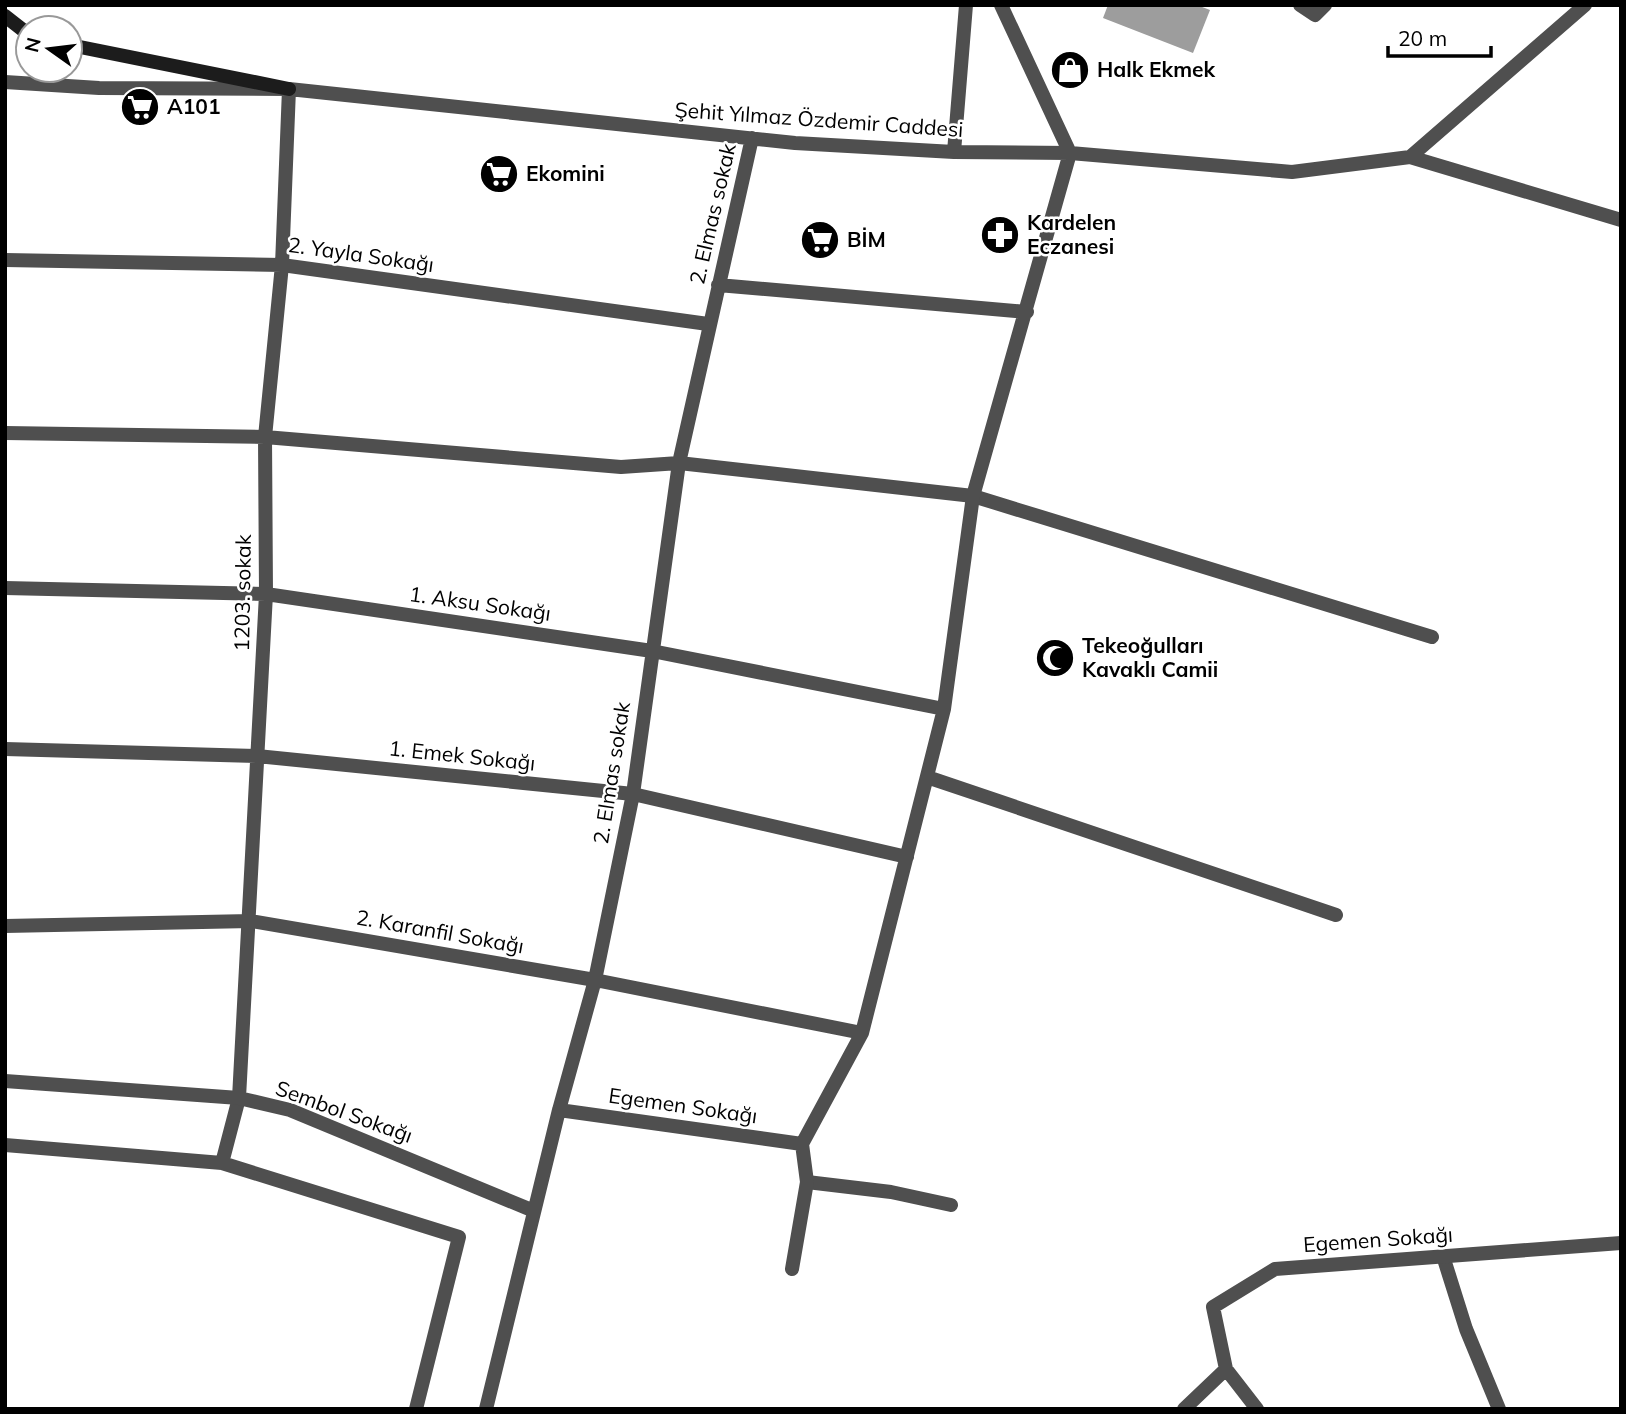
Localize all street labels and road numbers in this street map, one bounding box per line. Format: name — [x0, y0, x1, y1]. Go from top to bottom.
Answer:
street label: Şehit Yılmaz Özdemir Caddesi — [674, 96, 964, 142]
street label: 2. Elmas sokak — [683, 141, 741, 287]
street label: 2. Yayla Sokağı — [287, 231, 436, 277]
street label: 1203. sokak — [228, 534, 256, 652]
street label: 1. Aksu Sokağı — [408, 580, 553, 626]
street label: 2. Elmas sokak — [587, 700, 635, 846]
street label: 1. Emek Sokağı — [387, 734, 537, 776]
street label: 2. Karanfil Sokağı — [354, 903, 526, 959]
street label: Sembol Sokağı — [272, 1074, 416, 1148]
street label: Egemen Sokağı — [607, 1082, 759, 1128]
street label: Egemen Sokağı — [1302, 1221, 1454, 1257]

